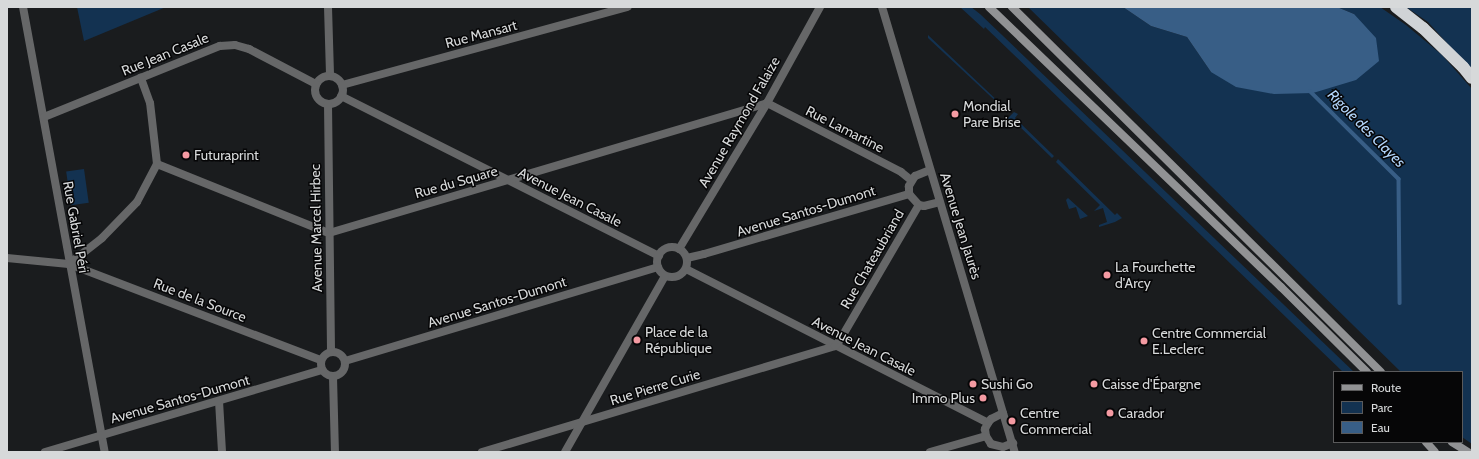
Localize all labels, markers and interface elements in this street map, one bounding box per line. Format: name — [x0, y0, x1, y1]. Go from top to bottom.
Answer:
street label: Rue Mansart — [443, 16, 519, 52]
street label: Rue Jean Casale — [119, 29, 211, 79]
street label: Avenue Raymond Falaize — [695, 54, 783, 190]
water label: Rigole des Clayes — [1323, 86, 1409, 172]
place label: Mondial Pare Brise — [963, 98, 1021, 130]
street label: Rue Lamartine — [803, 102, 887, 156]
marker: Mondial Pare Brise — [950, 109, 960, 119]
place label: Futuraprint — [194, 147, 259, 163]
marker: Futuraprint — [181, 150, 191, 160]
street label: Rue du Square — [413, 162, 499, 202]
street label: Avenue Marcel Hirbec — [306, 164, 326, 292]
street label: Avenue Jean Casale — [515, 164, 625, 230]
street label: Avenue Jean Jaurès — [937, 171, 985, 281]
street label: Rue Gabriel Péri — [60, 180, 92, 274]
street label: Avenue Santos-Dumont — [735, 182, 877, 240]
street label: Rue Chateaubriand — [837, 206, 907, 312]
place label: La Fourchette d'Arcy — [1115, 259, 1196, 292]
marker: La Fourchette d'Arcy — [1102, 270, 1112, 280]
street label: Avenue Santos-Dumont — [426, 273, 568, 331]
street label: Rue de la Source — [151, 275, 249, 325]
street label: Avenue Jean Casale — [809, 313, 919, 379]
place label: Place de la République — [645, 324, 712, 356]
place label: Centre Commercial E.Leclerc — [1152, 325, 1266, 358]
marker: Place de la République — [632, 335, 642, 345]
marker: Centre Commercial E.Leclerc — [1139, 336, 1149, 346]
street label: Rue Pierre Curie — [608, 365, 702, 409]
street label: Avenue Santos-Dumont — [108, 371, 252, 427]
legend — [1333, 371, 1463, 443]
place label: Sushi Go — [981, 376, 1033, 392]
place label: Caisse d'Épargne — [1102, 376, 1201, 392]
marker: Sushi Go — [968, 379, 978, 389]
marker: Caisse d'Épargne — [1089, 379, 1099, 389]
text: Route — [1371, 380, 1401, 395]
place label: Immo Plus — [912, 390, 975, 406]
marker: Immo Plus — [978, 393, 988, 403]
text: Parc — [1371, 400, 1393, 415]
place label: Centre Commercial — [1020, 405, 1091, 438]
place label: Carador — [1118, 405, 1164, 421]
marker: Carador — [1105, 408, 1115, 418]
marker: Centre Commercial — [1007, 416, 1017, 426]
text: Eau — [1371, 420, 1390, 435]

